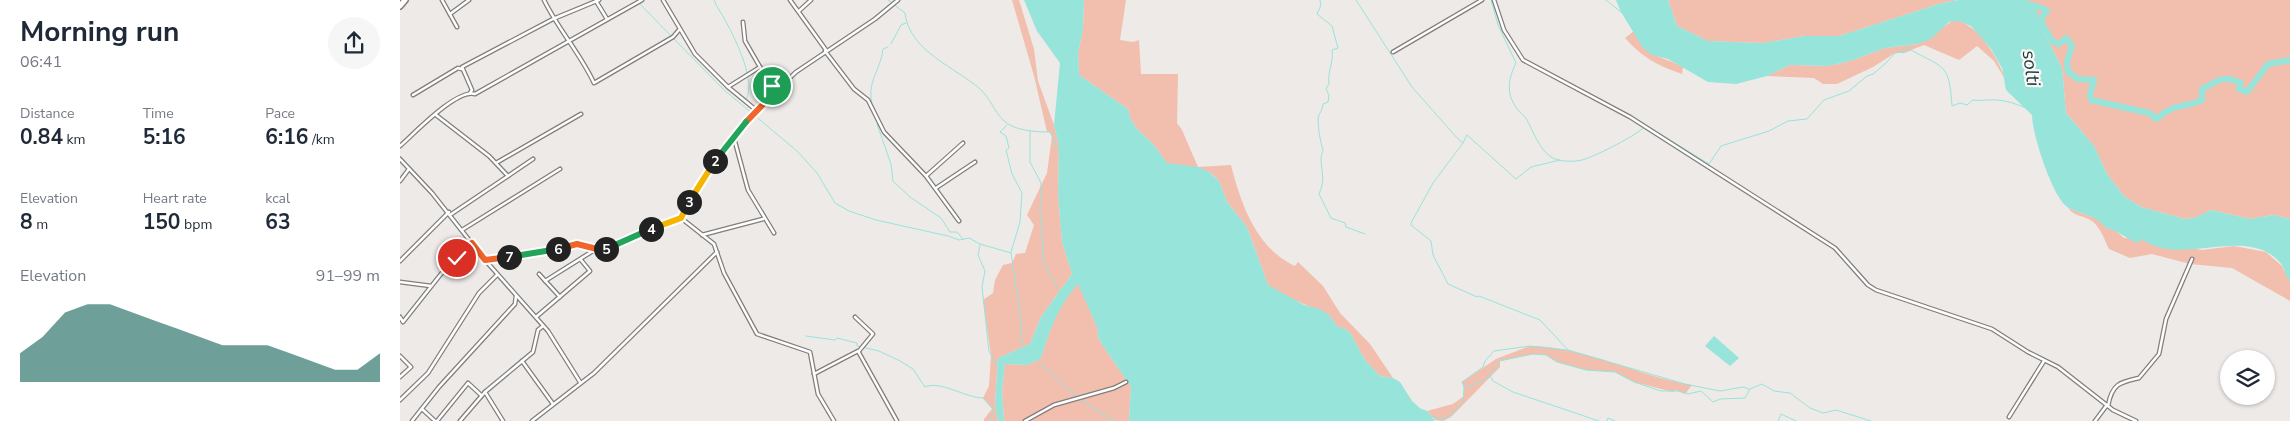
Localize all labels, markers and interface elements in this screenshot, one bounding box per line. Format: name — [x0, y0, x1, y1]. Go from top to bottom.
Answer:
text: Morning run — [20, 13, 179, 51]
button: share — [328, 17, 380, 69]
water label: solti — [2016, 48, 2046, 88]
text: 06:41 — [20, 51, 62, 73]
pin — [751, 65, 793, 107]
icon: arrive — [758, 72, 786, 100]
text: Distance — [20, 104, 74, 123]
text: Time — [143, 104, 174, 123]
text: Pace — [265, 104, 295, 123]
text: 0.84 — [20, 123, 63, 151]
text: 5:16 — [143, 123, 186, 151]
text: 6:16 — [265, 123, 308, 151]
text: km — [63, 130, 86, 149]
text: /km — [308, 130, 335, 149]
pin: 2 — [702, 148, 728, 174]
text: 2 — [711, 152, 720, 171]
text: Elevation — [20, 189, 78, 208]
text: Heart rate — [143, 189, 207, 208]
text: kcal — [265, 189, 290, 208]
pin: 3 — [676, 190, 702, 214]
text: 3 — [685, 193, 694, 212]
text: 8 — [20, 208, 33, 236]
text: 150 — [143, 208, 180, 236]
text: 63 — [265, 208, 291, 236]
text: m — [33, 215, 48, 234]
text: bpm — [180, 215, 212, 234]
pin: 4 — [638, 216, 664, 242]
text: 4 — [647, 220, 656, 239]
pin: 6 — [546, 236, 570, 262]
pin: 5 — [594, 236, 618, 262]
pin — [436, 237, 478, 279]
text: 6 — [554, 240, 563, 259]
text: 5 — [602, 240, 611, 259]
icon: check — [443, 244, 471, 272]
pin: 7 — [496, 244, 522, 270]
text: 7 — [505, 248, 514, 267]
text: Elevation — [20, 265, 86, 287]
text: 91–99 m — [316, 265, 380, 287]
map controls — [2220, 350, 2275, 405]
button: layers — [2220, 350, 2275, 405]

